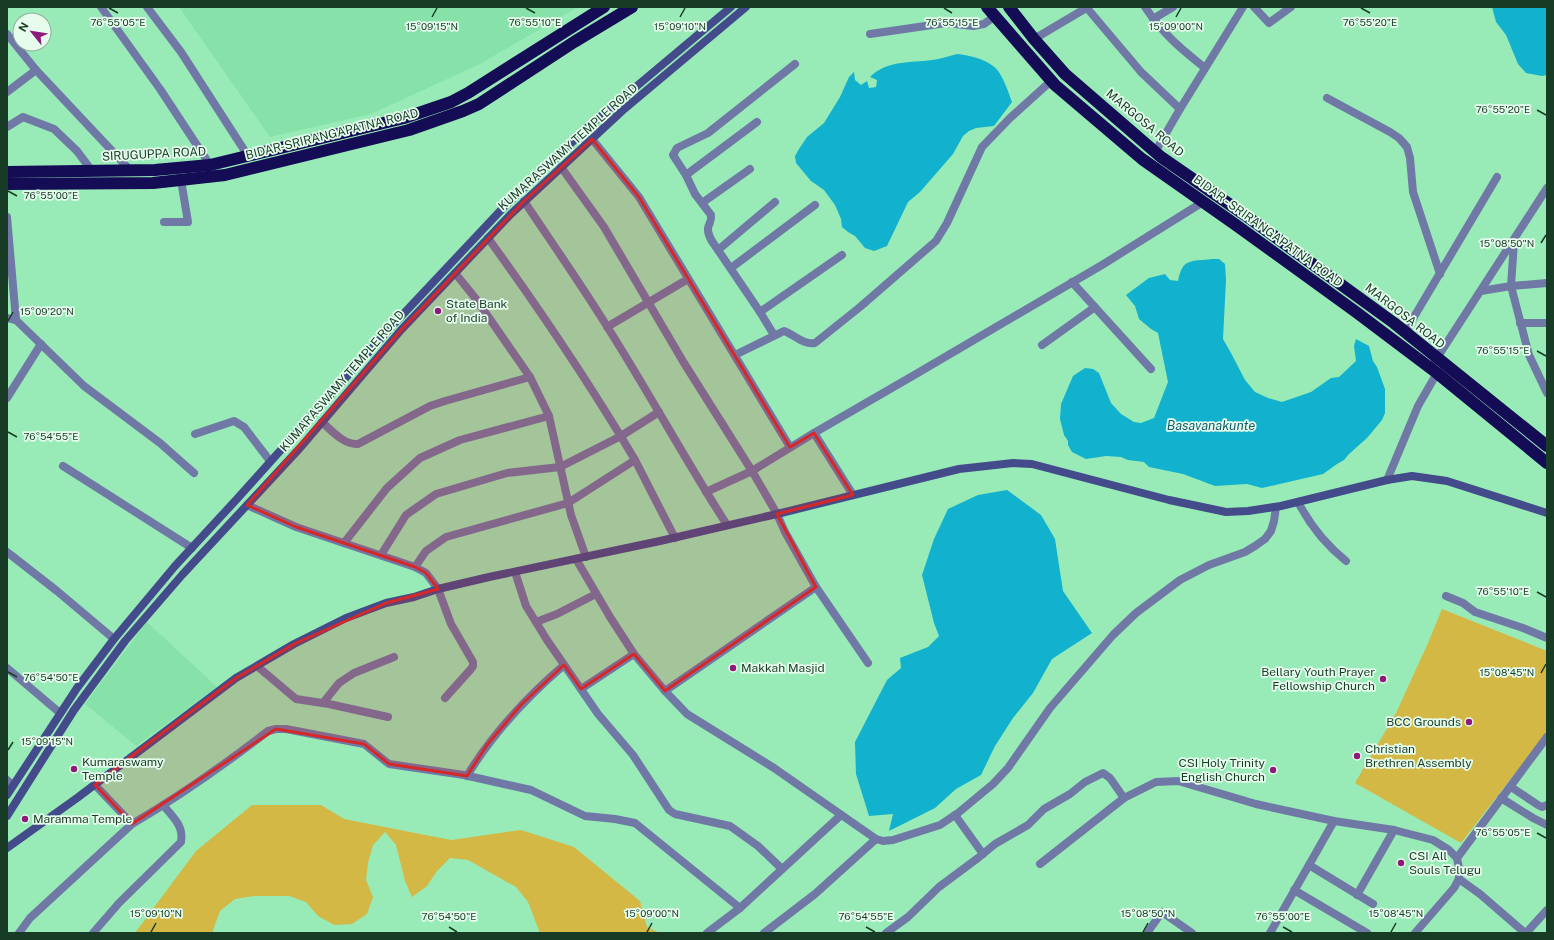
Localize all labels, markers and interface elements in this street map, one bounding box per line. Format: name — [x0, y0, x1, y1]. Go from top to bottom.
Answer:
north arrow — [12, 12, 52, 52]
text: 76°55'05"E — [91, 16, 145, 28]
text: 76°55'10"E — [509, 16, 561, 28]
text: 76°55'15"E — [926, 16, 978, 28]
text: 76°55'20"E — [1343, 16, 1397, 28]
text: N — [16, 20, 31, 34]
text: 15°09'15"N — [406, 20, 458, 32]
text: 15°09'10"N — [654, 20, 706, 32]
text: 15°09'00"N — [1149, 20, 1203, 32]
street label: KUMARASWAMY TEMPLE ROAD — [495, 81, 641, 213]
street label: MARGOSA ROAD — [1103, 86, 1187, 160]
text: 76°55'20"E — [1476, 103, 1530, 115]
street label: BIDAR-SRIRANGAPATNA ROAD — [244, 106, 420, 162]
street label: SIRUGUPPA ROAD — [102, 144, 206, 164]
street label: BIDAR - SRIRANGAPATNA ROAD — [1191, 172, 1345, 290]
text: 76°55'00"E — [24, 189, 78, 201]
text: 15°08'50"N — [1480, 237, 1534, 249]
street label: MARGOSA ROAD — [1362, 281, 1448, 351]
place label: State Bank of India — [446, 297, 508, 325]
text: 15°09'20"N — [20, 305, 74, 317]
marker: State Bank of India — [433, 306, 443, 316]
street label: KUMARASWAMY TEMPLE ROAD — [277, 308, 407, 454]
text: 76°55'15"E — [1477, 344, 1529, 356]
water label: Basavanakunte — [1167, 418, 1255, 433]
text: 76°54'55"E — [23, 430, 79, 442]
text: 76°55'10"E — [1477, 585, 1529, 597]
place label: Makkah Masjid — [741, 661, 825, 675]
marker: Makkah Masjid — [728, 663, 738, 673]
place label: Bellary Youth Prayer Fellowship Church — [1261, 665, 1375, 693]
text: 15°08'45"N — [1480, 666, 1534, 678]
text: 76°54'50"E — [24, 671, 78, 683]
marker: Bellary Youth Prayer Fellowship Church — [1378, 674, 1388, 684]
place label: BCC Grounds — [1386, 715, 1461, 729]
marker: BCC Grounds — [1464, 717, 1474, 727]
text: 15°09'15"N — [21, 735, 73, 747]
place label: Christian Brethren Assembly — [1365, 742, 1472, 770]
marker: Christian Brethren Assembly — [1352, 751, 1362, 761]
place label: Kumaraswamy Temple — [82, 755, 164, 783]
place label: CSI Holy Trinity English Church — [1178, 756, 1266, 784]
marker: Kumaraswamy Temple — [69, 764, 79, 774]
marker: CSI Holy Trinity English Church — [1268, 765, 1278, 775]
place label: Maramma Temple — [33, 812, 133, 826]
marker: Maramma Temple — [20, 814, 30, 824]
text: 76°55'05"E — [1476, 826, 1530, 838]
place label: CSI All Souls Telugu — [1409, 849, 1481, 877]
marker: CSI All Souls Telugu — [1396, 858, 1406, 868]
text: 15°09'10"N — [130, 907, 182, 919]
text: 15°09'00"N — [625, 907, 679, 919]
text: 15°08'50"N — [1121, 907, 1175, 919]
text: 15°08'45"N — [1369, 907, 1423, 919]
text: 76°54'50"E — [422, 910, 476, 922]
text: 76°54'55"E — [838, 910, 894, 922]
text: 76°55'00"E — [1256, 910, 1310, 922]

